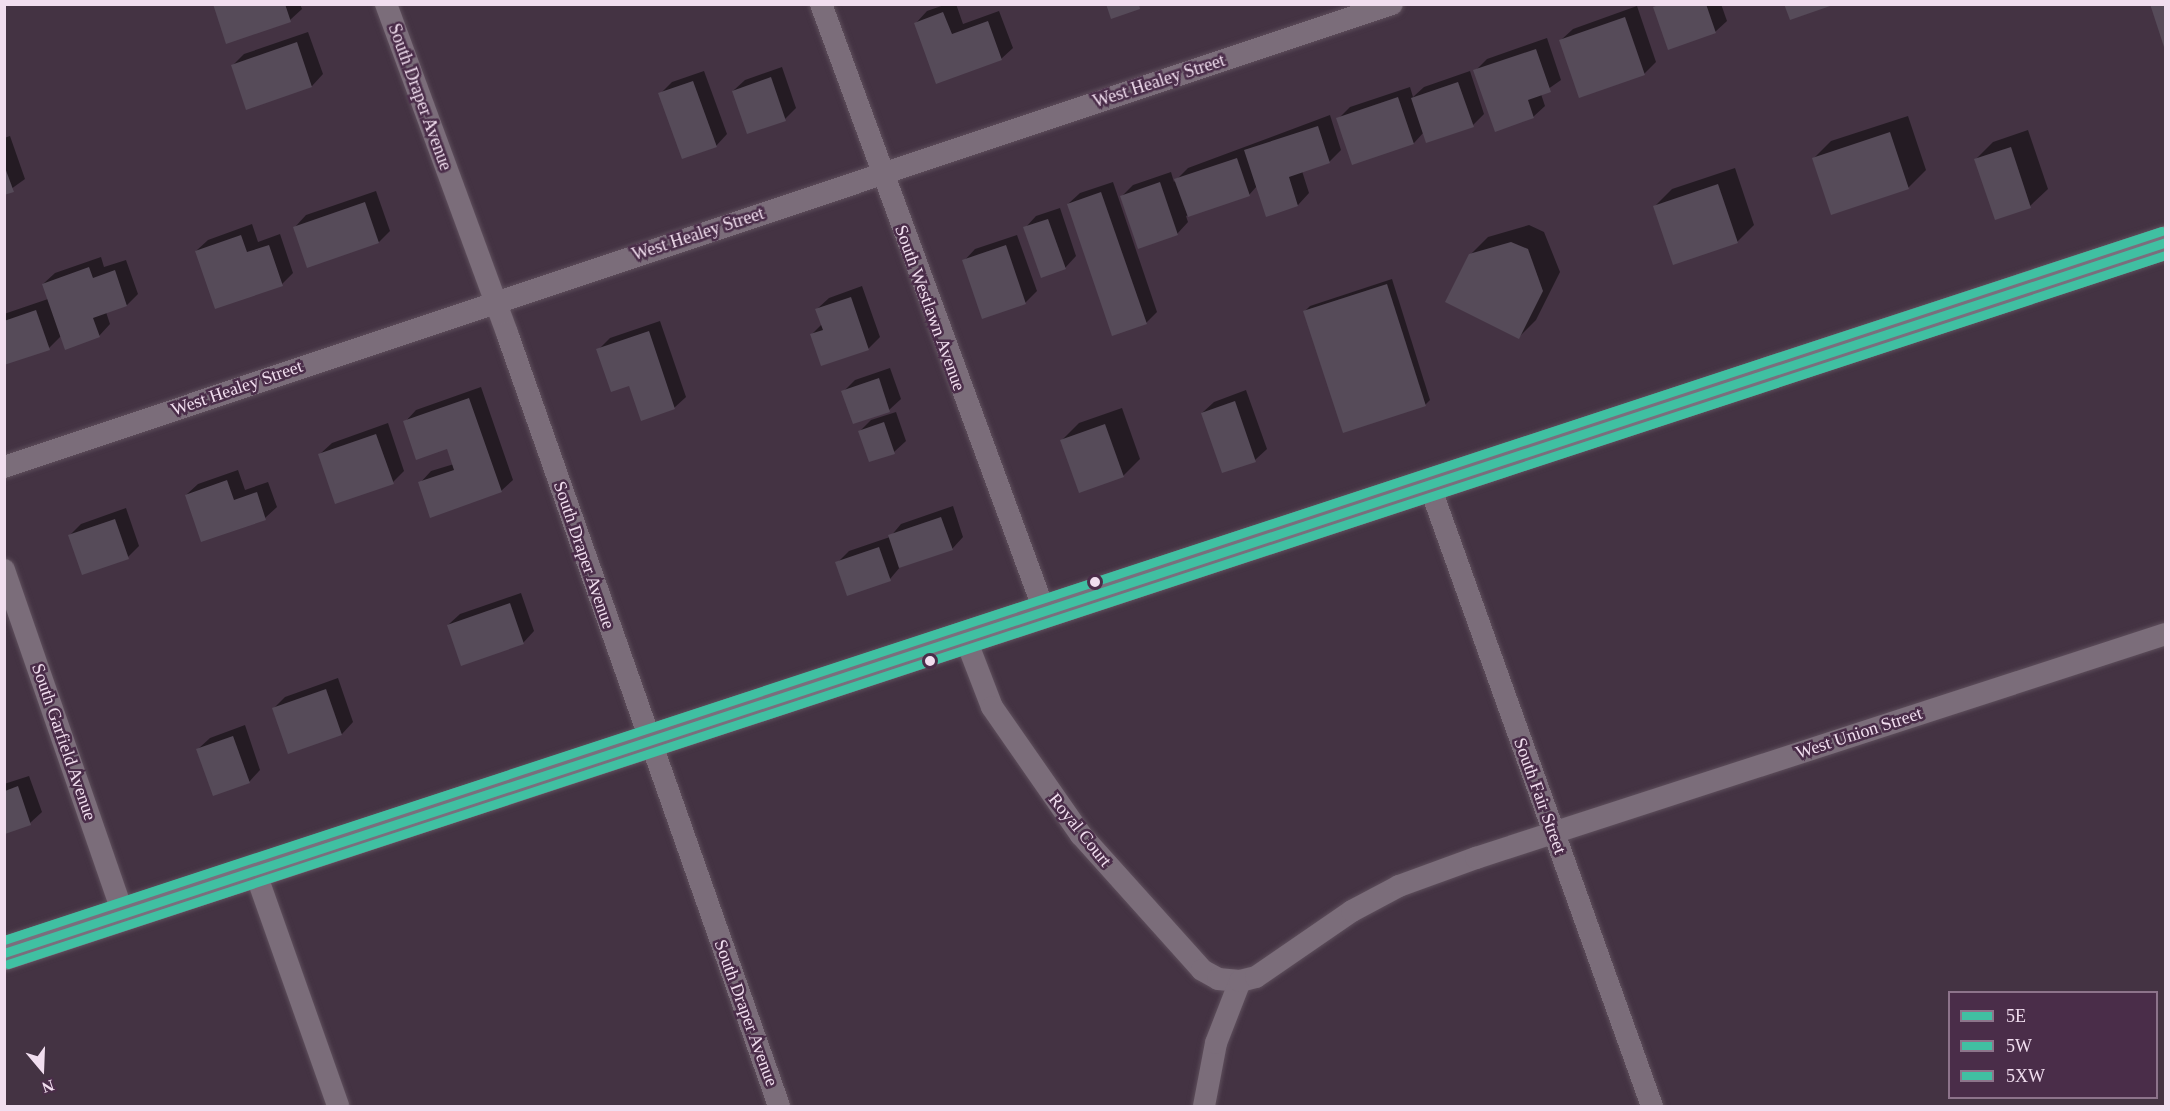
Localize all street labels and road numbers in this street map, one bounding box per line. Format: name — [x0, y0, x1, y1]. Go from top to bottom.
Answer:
street label: South Draper Avenue — [383, 20, 457, 174]
street label: West Healey Street — [1090, 49, 1228, 113]
street label: West Healey Street — [629, 202, 767, 266]
street label: South Westlawn Avenue — [890, 222, 970, 394]
street label: West Healey Street — [168, 355, 306, 421]
street label: South Draper Avenue — [548, 478, 620, 632]
street label: South Garfield Avenue — [27, 660, 101, 824]
street label: West Union Street — [1793, 702, 1925, 764]
street label: South Fair Street — [1509, 735, 1571, 857]
street label: Royal Court — [1044, 789, 1116, 871]
street label: South Draper Avenue — [709, 936, 783, 1090]

